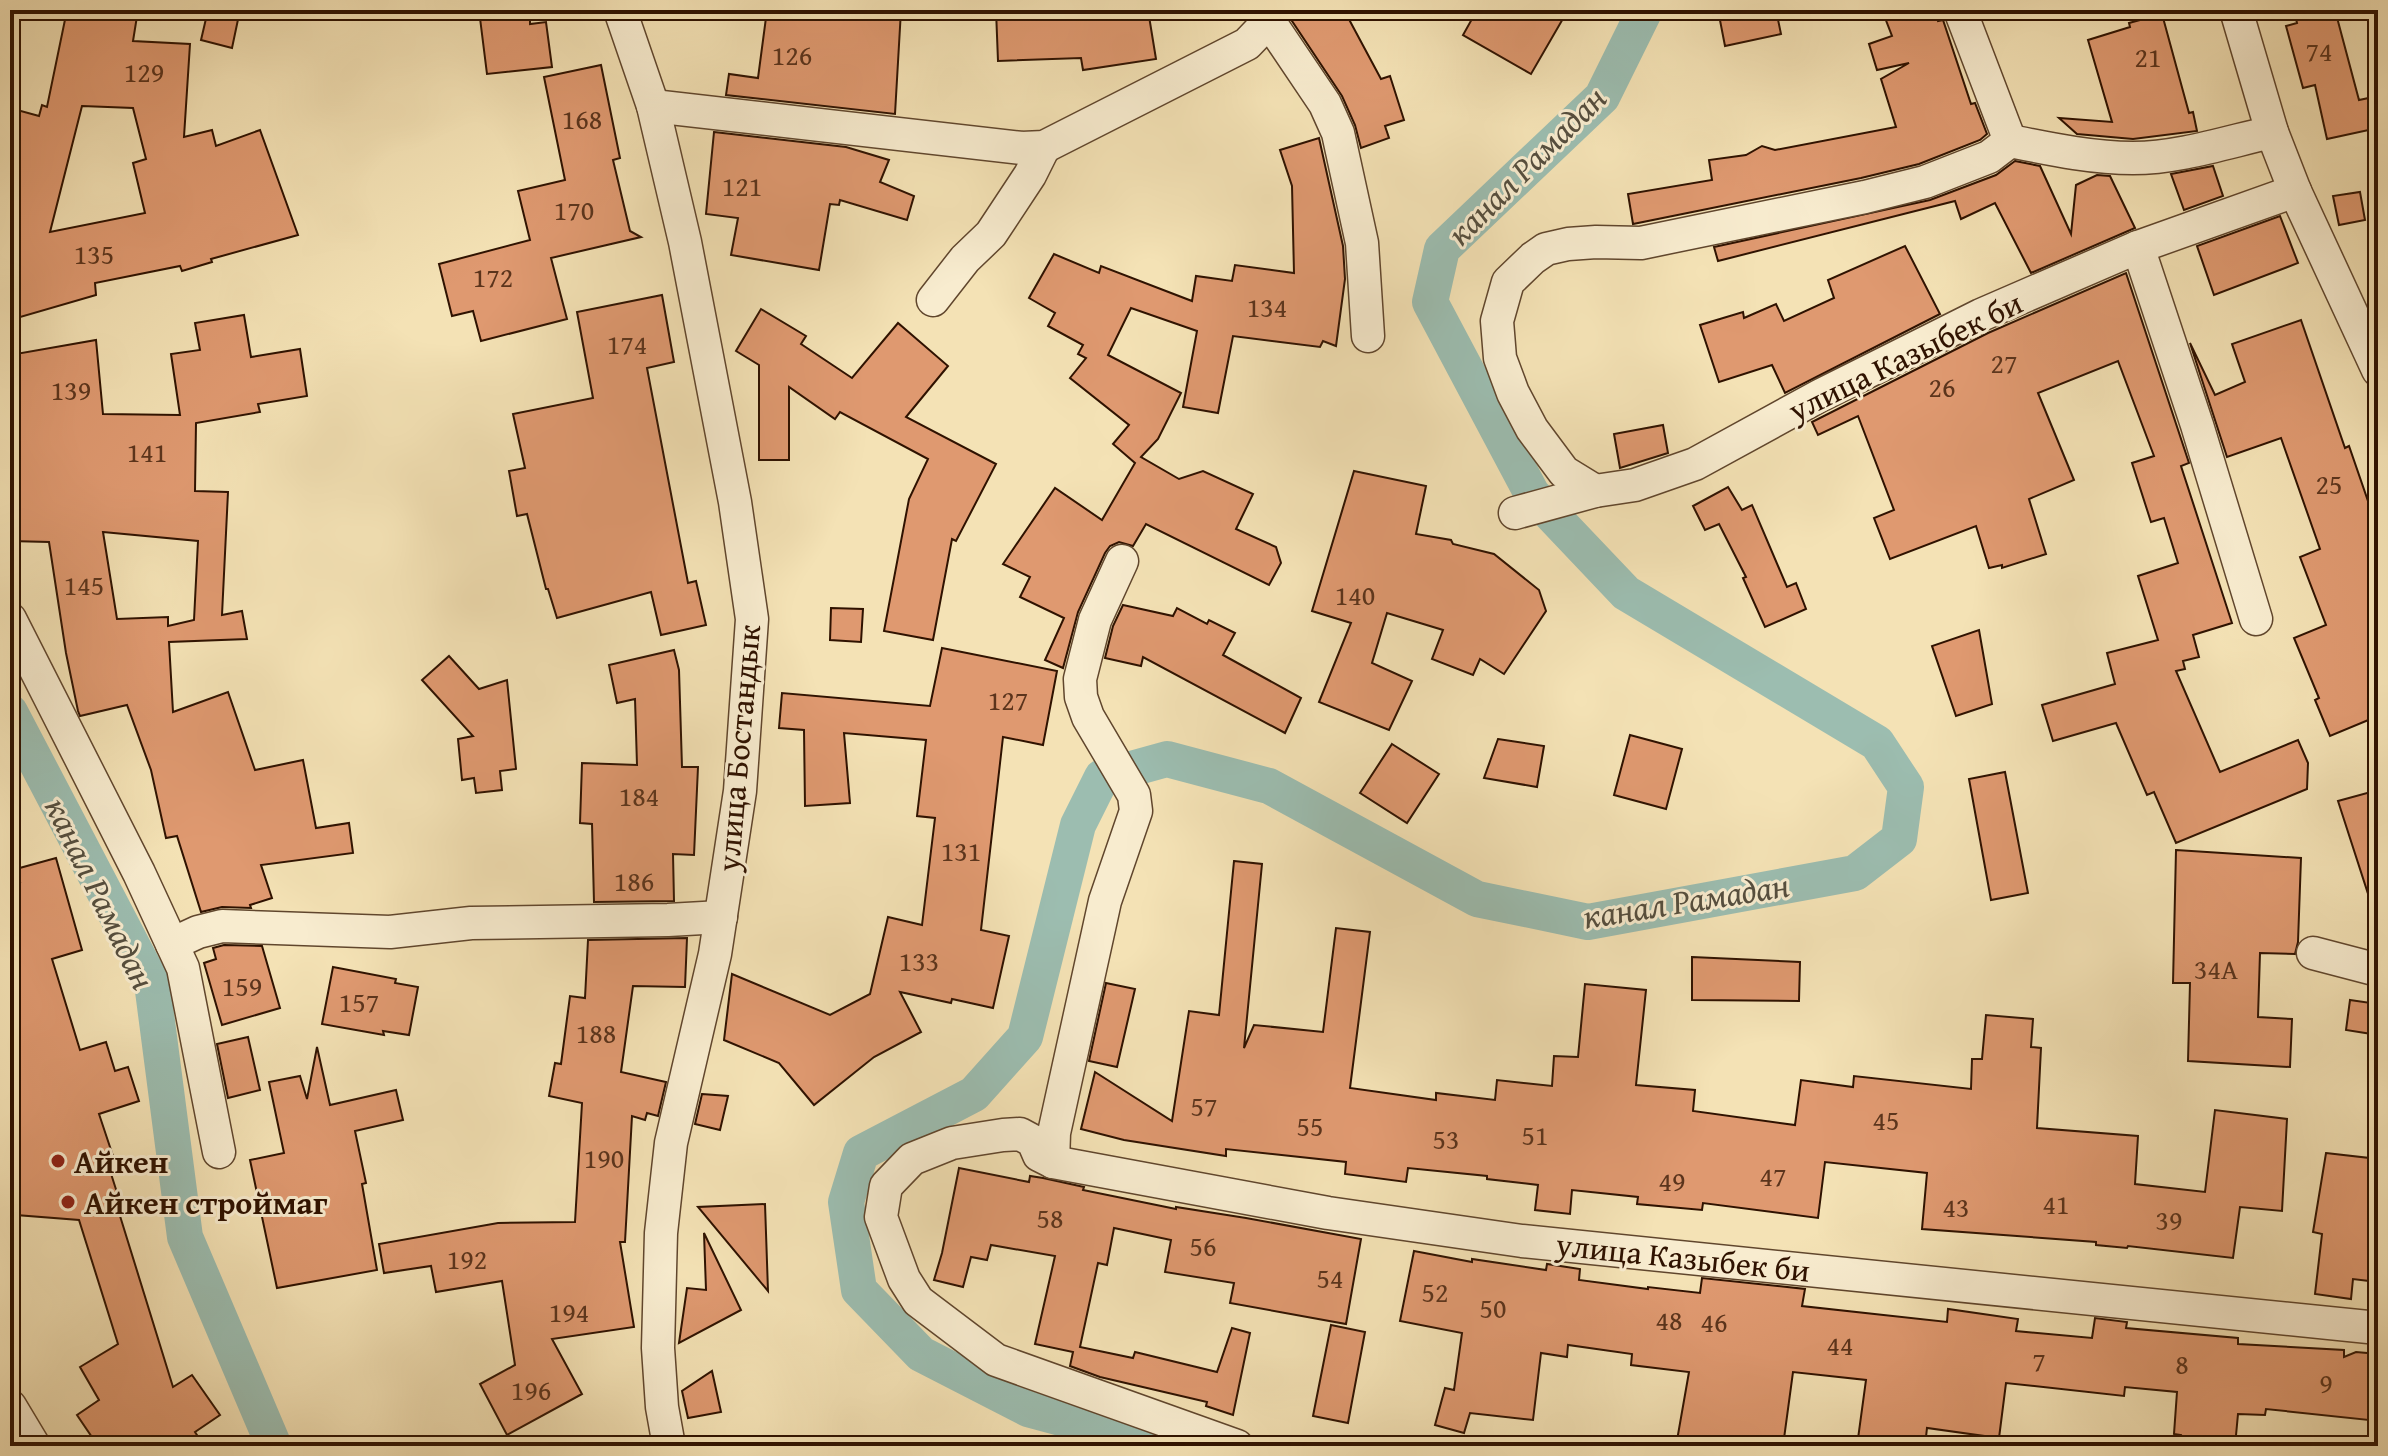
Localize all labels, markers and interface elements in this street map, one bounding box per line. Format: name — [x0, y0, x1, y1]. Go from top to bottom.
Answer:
house number: 74 — [2306, 30, 2332, 71]
house number: 126 — [772, 34, 812, 75]
house number: 21 — [2135, 36, 2161, 77]
house number: 129 — [124, 51, 164, 92]
water label: канал Рамадан — [1435, 74, 1617, 256]
house number: 168 — [562, 98, 602, 139]
house number: 121 — [722, 165, 762, 206]
house number: 170 — [554, 189, 594, 230]
house number: 135 — [74, 233, 114, 274]
house number: 172 — [473, 256, 513, 297]
street label: улица Казыбек би — [1779, 279, 2030, 434]
house number: 134 — [1247, 286, 1287, 327]
house number: 174 — [607, 323, 647, 364]
house number: 27 — [1991, 342, 2017, 383]
house number: 26 — [1929, 366, 1955, 407]
house number: 139 — [51, 369, 91, 410]
house number: 141 — [127, 431, 167, 472]
house number: 25 — [2316, 463, 2342, 504]
house number: 145 — [64, 564, 104, 605]
house number: 140 — [1335, 574, 1375, 615]
street label: улица Бостандык — [704, 622, 772, 875]
house number: 127 — [988, 679, 1028, 720]
house number: 184 — [619, 775, 659, 816]
water label: канал Рамадан — [33, 789, 169, 997]
house number: 131 — [941, 830, 981, 871]
house number: 186 — [614, 860, 654, 901]
water label: канал Рамадан — [1580, 860, 1792, 940]
house number: 133 — [899, 940, 939, 981]
house number: 34А — [2194, 948, 2238, 989]
house number: 159 — [222, 965, 262, 1006]
house number: 157 — [339, 981, 379, 1022]
house number: 188 — [576, 1012, 616, 1053]
house number: 57 — [1191, 1085, 1217, 1126]
house number: 45 — [1873, 1099, 1899, 1140]
house number: 55 — [1297, 1105, 1323, 1146]
house number: 51 — [1522, 1114, 1548, 1155]
house number: 53 — [1433, 1118, 1459, 1159]
house number: 190 — [584, 1137, 624, 1178]
place label: Айкен — [74, 1138, 168, 1185]
marker: Айкен — [49, 1152, 67, 1170]
house number: 47 — [1760, 1155, 1786, 1196]
house number: 49 — [1659, 1160, 1685, 1201]
place label: Айкен строймаг — [84, 1179, 328, 1226]
house number: 41 — [2043, 1183, 2069, 1224]
house number: 43 — [1943, 1186, 1969, 1227]
marker: Айкен строймаг — [59, 1193, 77, 1211]
house number: 58 — [1037, 1197, 1063, 1238]
house number: 39 — [2156, 1199, 2182, 1240]
street label: улица Казыбек би — [1553, 1220, 1812, 1294]
house number: 56 — [1190, 1225, 1216, 1266]
house number: 192 — [447, 1238, 487, 1279]
house number: 54 — [1317, 1257, 1343, 1298]
house number: 52 — [1422, 1271, 1448, 1312]
house number: 50 — [1480, 1287, 1506, 1328]
house number: 194 — [549, 1291, 589, 1332]
house number: 48 — [1656, 1299, 1682, 1340]
house number: 46 — [1701, 1301, 1727, 1342]
house number: 44 — [1827, 1324, 1853, 1365]
house number: 7 — [2032, 1340, 2046, 1381]
house number: 8 — [2175, 1343, 2189, 1384]
house number: 9 — [2319, 1362, 2333, 1403]
house number: 196 — [511, 1369, 551, 1410]

